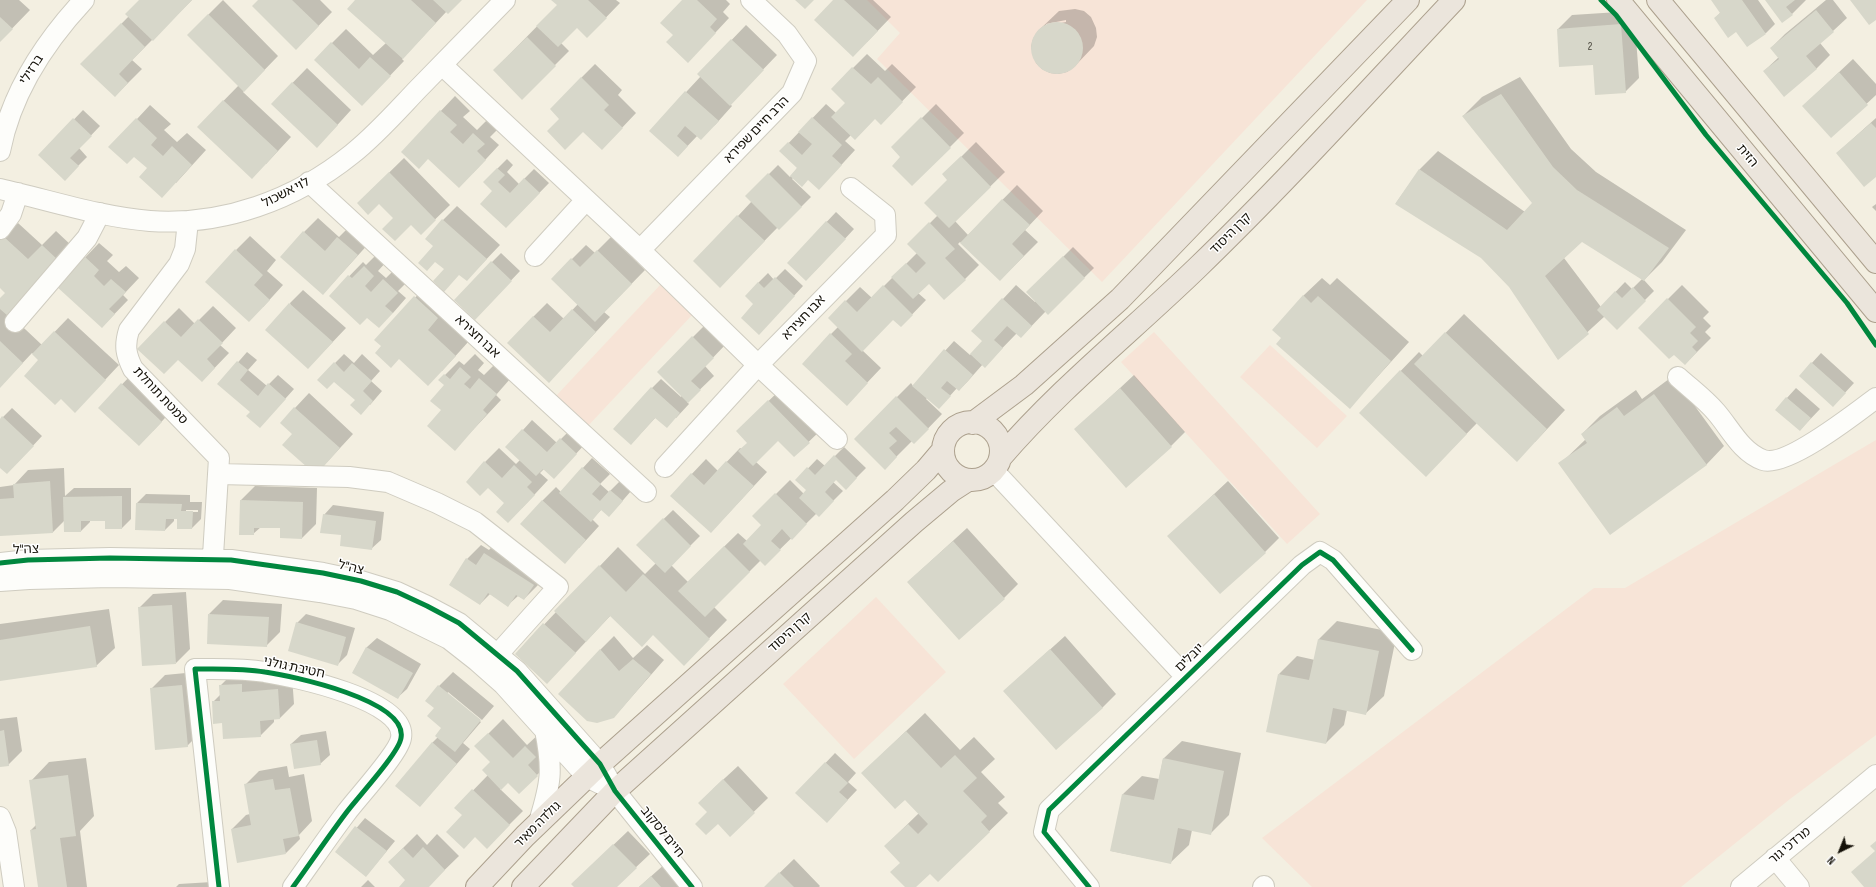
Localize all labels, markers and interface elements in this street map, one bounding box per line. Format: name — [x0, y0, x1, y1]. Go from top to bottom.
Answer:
house number: 2 — [1588, 40, 1592, 54]
street label: ברזילי — [17, 52, 47, 88]
street label: הרב חיים שפירא — [721, 93, 793, 167]
street label: הזית — [1733, 141, 1761, 171]
street label: לוי אשכול — [260, 174, 312, 212]
street label: קרן היסוד — [1207, 210, 1255, 258]
street label: אבו חצירא — [779, 293, 829, 343]
street label: אבו חצירא — [451, 312, 503, 362]
street label: סמטת תוחלת — [129, 364, 191, 428]
street label: צה"ל — [13, 542, 39, 558]
street label: צה"ל — [337, 557, 365, 579]
street label: קרן היסוד — [765, 610, 815, 656]
street label: יובלים — [1172, 640, 1208, 676]
street label: חטיבת גולני — [262, 654, 326, 682]
street label: גולדה מאיר — [511, 798, 565, 852]
street label: חיים לסקוב — [637, 803, 687, 861]
street label: מרדכי גור — [1766, 824, 1814, 868]
north arrow — [1820, 831, 1860, 871]
text: N — [1825, 853, 1838, 867]

